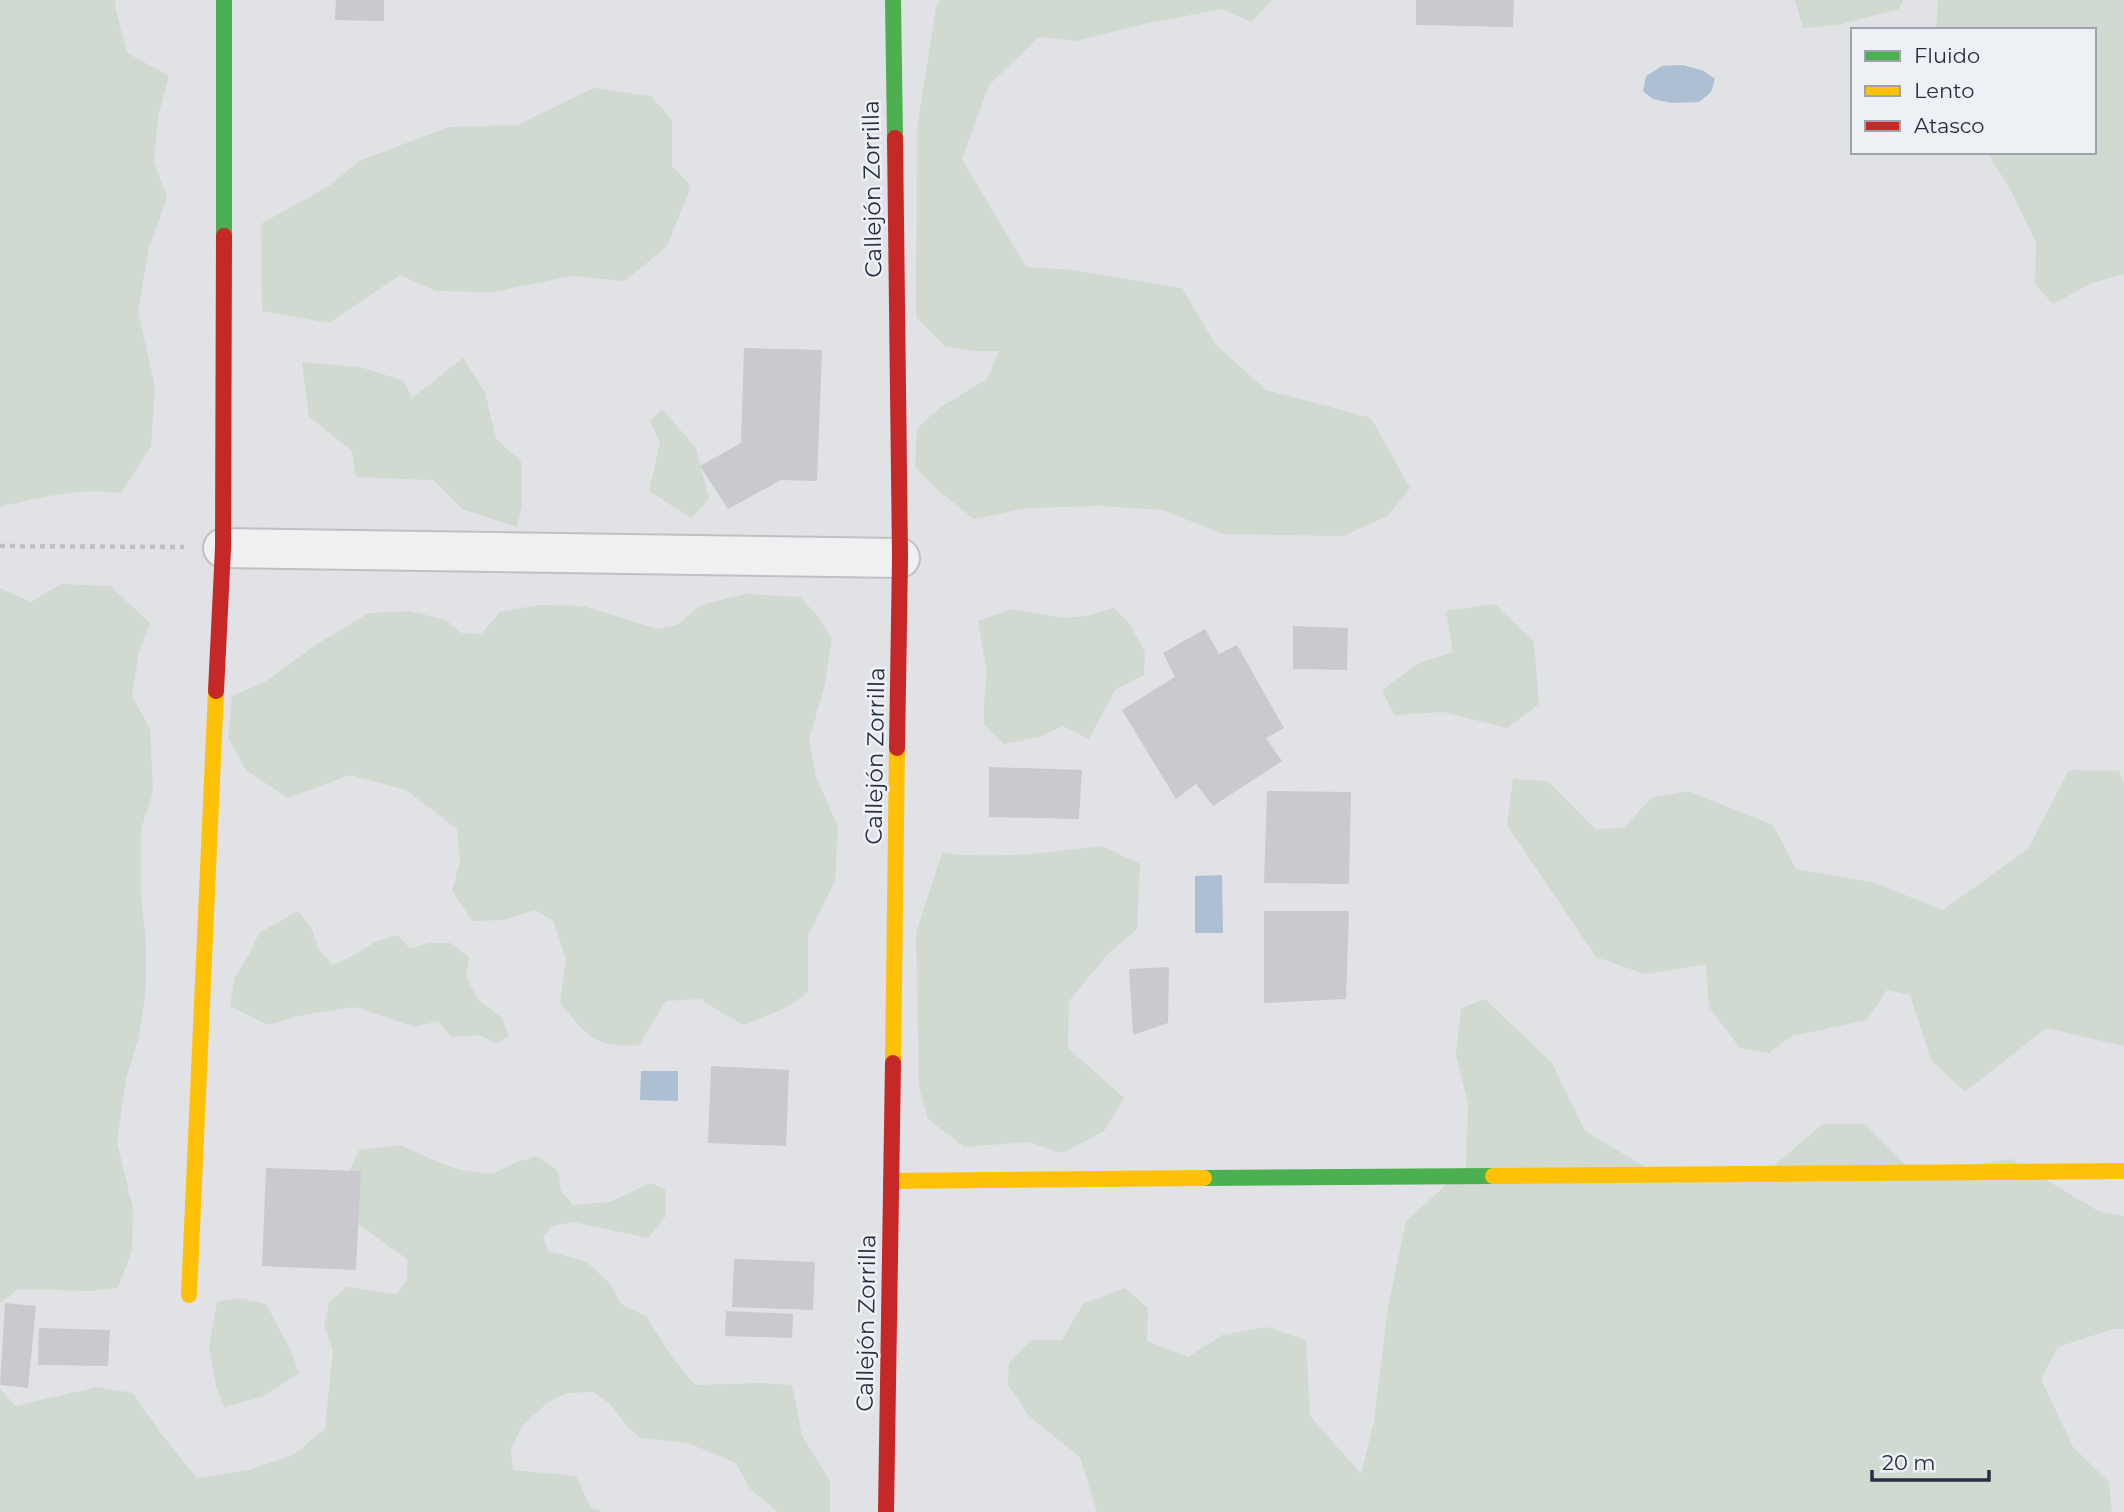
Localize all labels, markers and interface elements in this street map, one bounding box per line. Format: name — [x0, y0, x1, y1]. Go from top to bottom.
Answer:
legend — [1851, 28, 2096, 154]
text: Fluido — [1914, 43, 1980, 68]
text: Lento — [1914, 78, 1974, 103]
street label: Callejón Zorrilla — [856, 100, 888, 278]
text: Atasco — [1914, 113, 1985, 138]
street label: Callejón Zorrilla — [859, 667, 891, 845]
street label: Callejón Zorrilla — [850, 1234, 882, 1412]
scale bar — [1872, 1438, 1989, 1482]
text: 20 m — [1882, 1450, 1936, 1475]

